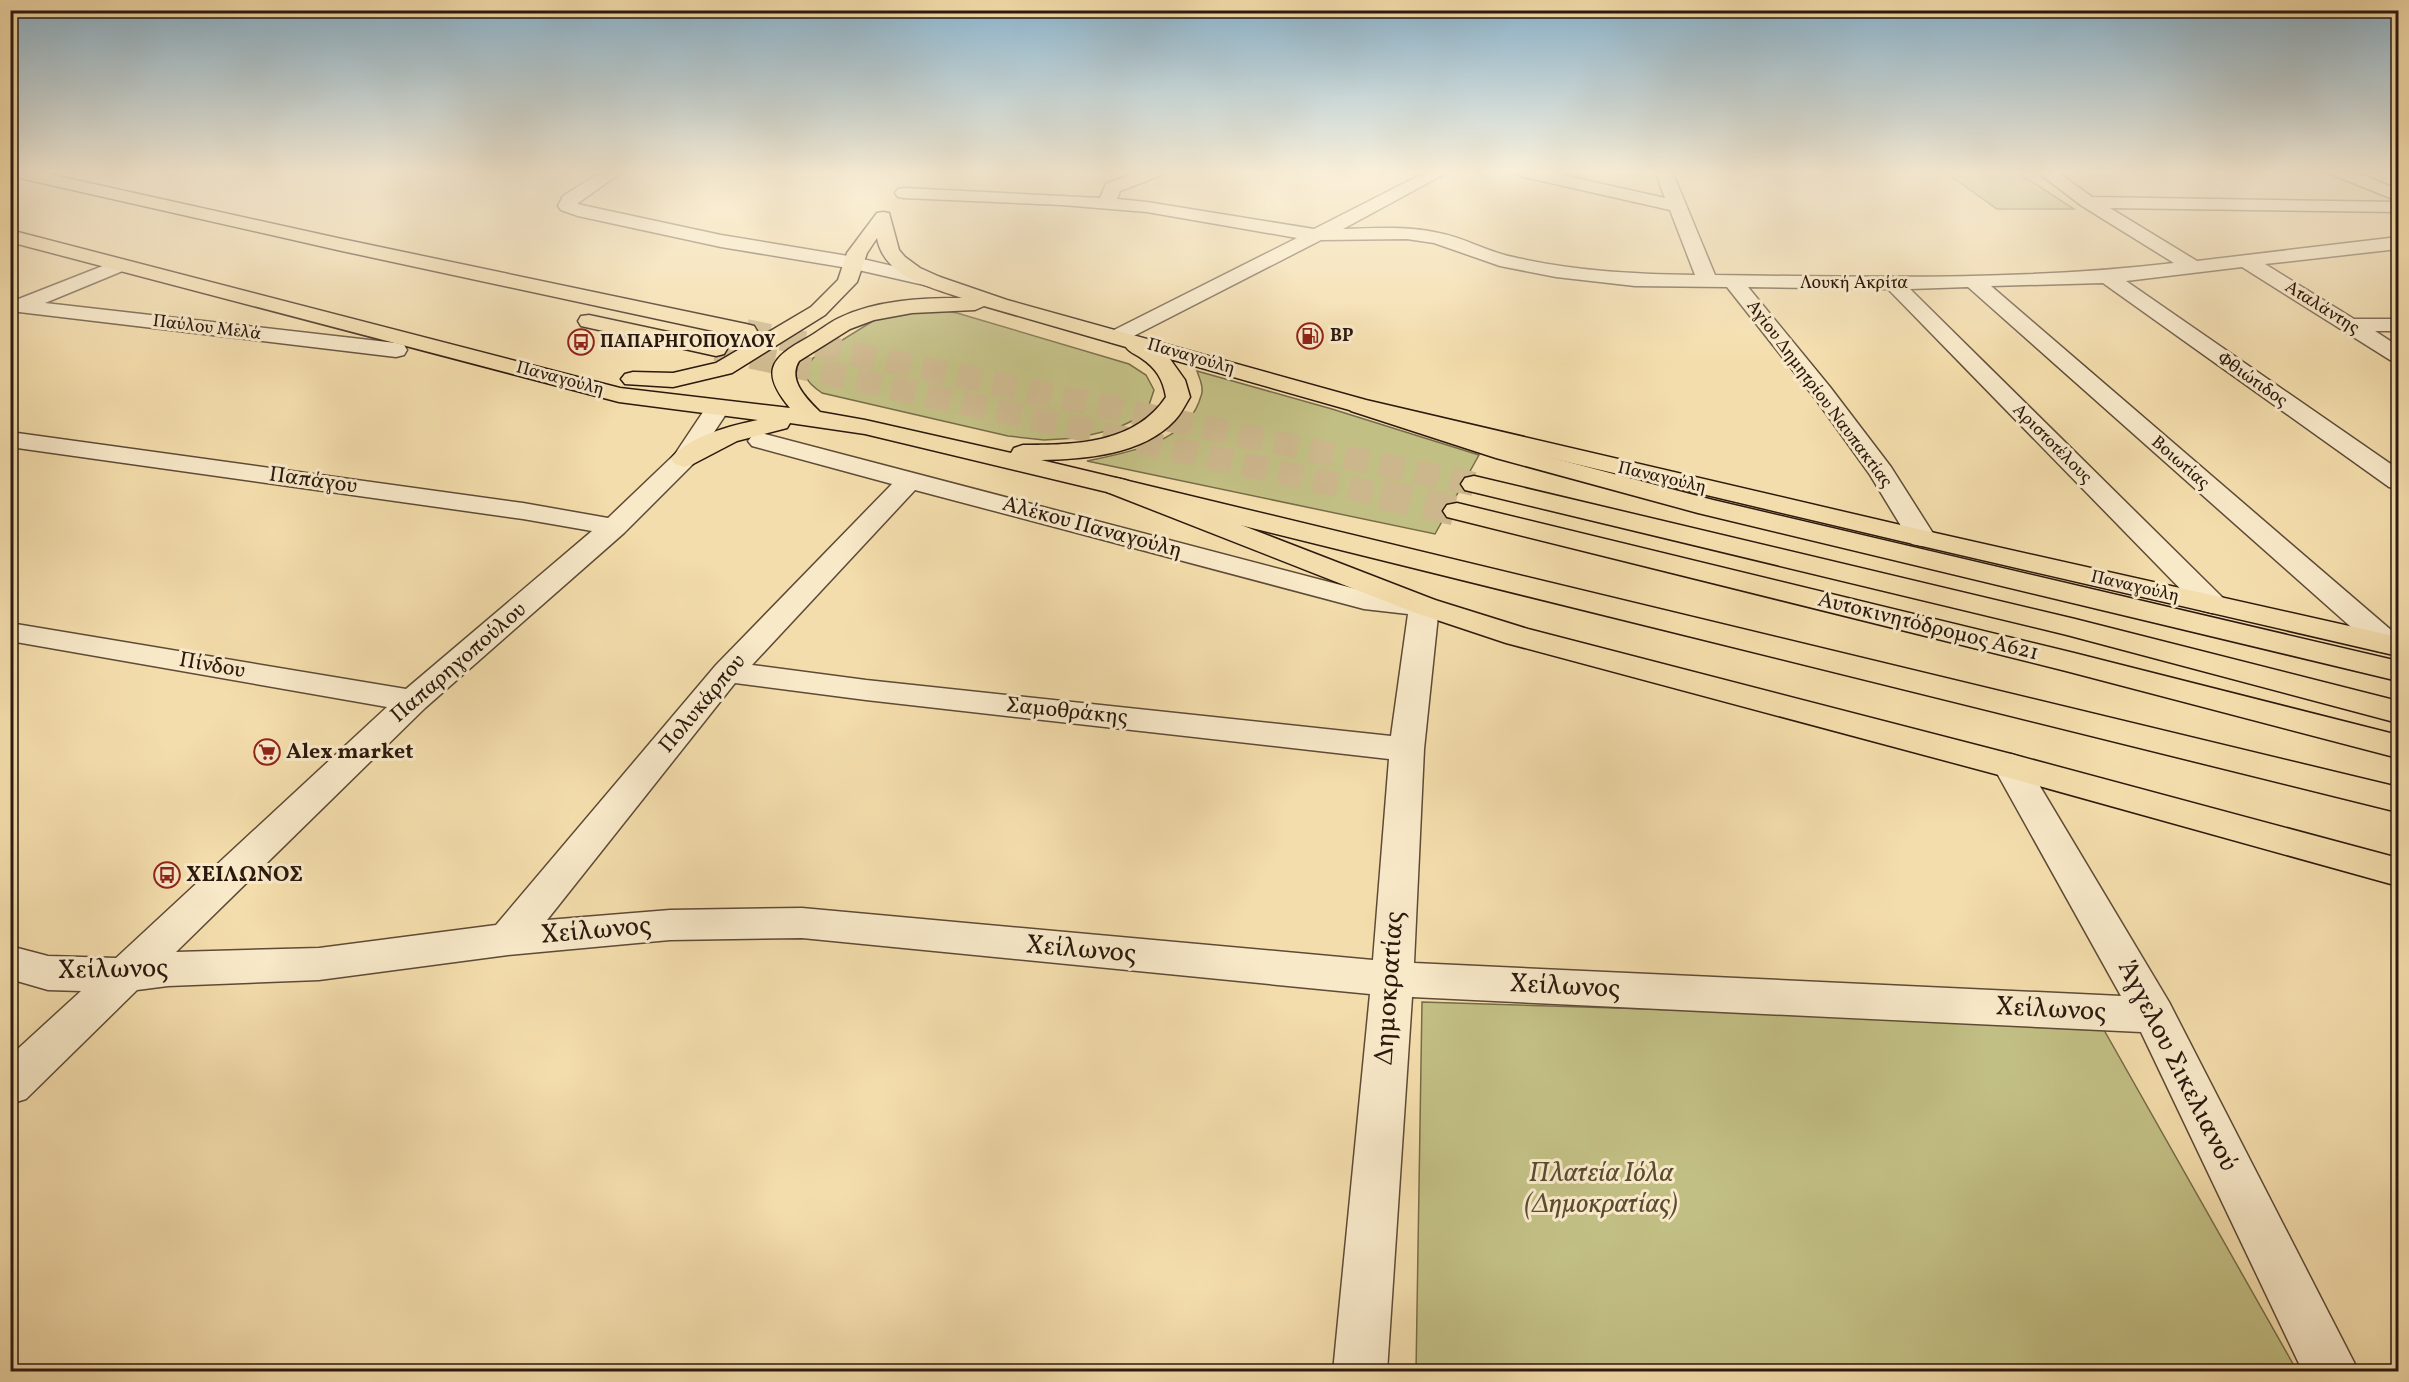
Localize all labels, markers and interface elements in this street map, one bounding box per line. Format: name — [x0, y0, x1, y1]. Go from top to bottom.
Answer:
street label: Λουκή Ακρίτα — [1800, 271, 1908, 296]
street label: Αταλάντης — [2280, 275, 2364, 341]
street label: Αγίου Δημητρίου Ναυπακτίας — [1740, 295, 1898, 493]
street label: Παύλου Μελά — [151, 309, 263, 347]
fuel station icon: BP — [1295, 321, 1325, 351]
place label: BP — [1330, 324, 1354, 349]
bus stop icon: ΠΑΠΑΡΗΓΟΠΟΥΛΟΥ — [566, 327, 596, 357]
place label: ΠΑΠΑΡΗΓΟΠΟΥΛΟΥ — [600, 330, 776, 355]
street label: Παναγούλη — [1144, 333, 1238, 381]
street label: Φθιώτιδος — [2212, 346, 2292, 414]
street label: Παναγούλη — [513, 355, 607, 403]
street label: Αριστοτέλους — [2006, 398, 2098, 490]
street label: Βοιωτίας — [2145, 430, 2215, 496]
street label: Παναγούλη — [1615, 456, 1709, 500]
street label: Παπάγου — [267, 459, 359, 503]
street label: Αλέκου Παναγούλη — [999, 489, 1185, 567]
street label: Παναγούλη — [2088, 565, 2182, 609]
street label: Αυτοκινητόδρομος Α621 — [1814, 585, 2042, 669]
street label: Παπαρηγοπούλου — [384, 595, 534, 731]
street label: Πίνδου — [176, 645, 248, 687]
street label: Πολυκάρπου — [652, 648, 754, 760]
street label: Σαμοθράκης — [1005, 690, 1129, 734]
supermarket icon: Alex market — [252, 737, 282, 767]
place label: Alex market — [286, 737, 413, 768]
bus stop icon: ΧΕΙΛΩΝΟΣ — [152, 860, 182, 890]
place label: ΧΕΙΛΩΝΟΣ — [186, 860, 303, 891]
street label: Χείλωνος — [539, 907, 653, 955]
street label: Δημοκρατίας — [1366, 910, 1414, 1066]
street label: Χείλωνος — [1024, 926, 1138, 974]
street label: Χείλωνος — [57, 950, 169, 990]
street label: Άγγελου Σικελιανού — [2107, 954, 2247, 1178]
street label: Χείλωνος — [1509, 965, 1621, 1009]
street label: Χείλωνος — [1995, 988, 2107, 1032]
park label: Πλατεία Ιόλα (Δημοκρατίας) — [1524, 1155, 1678, 1224]

